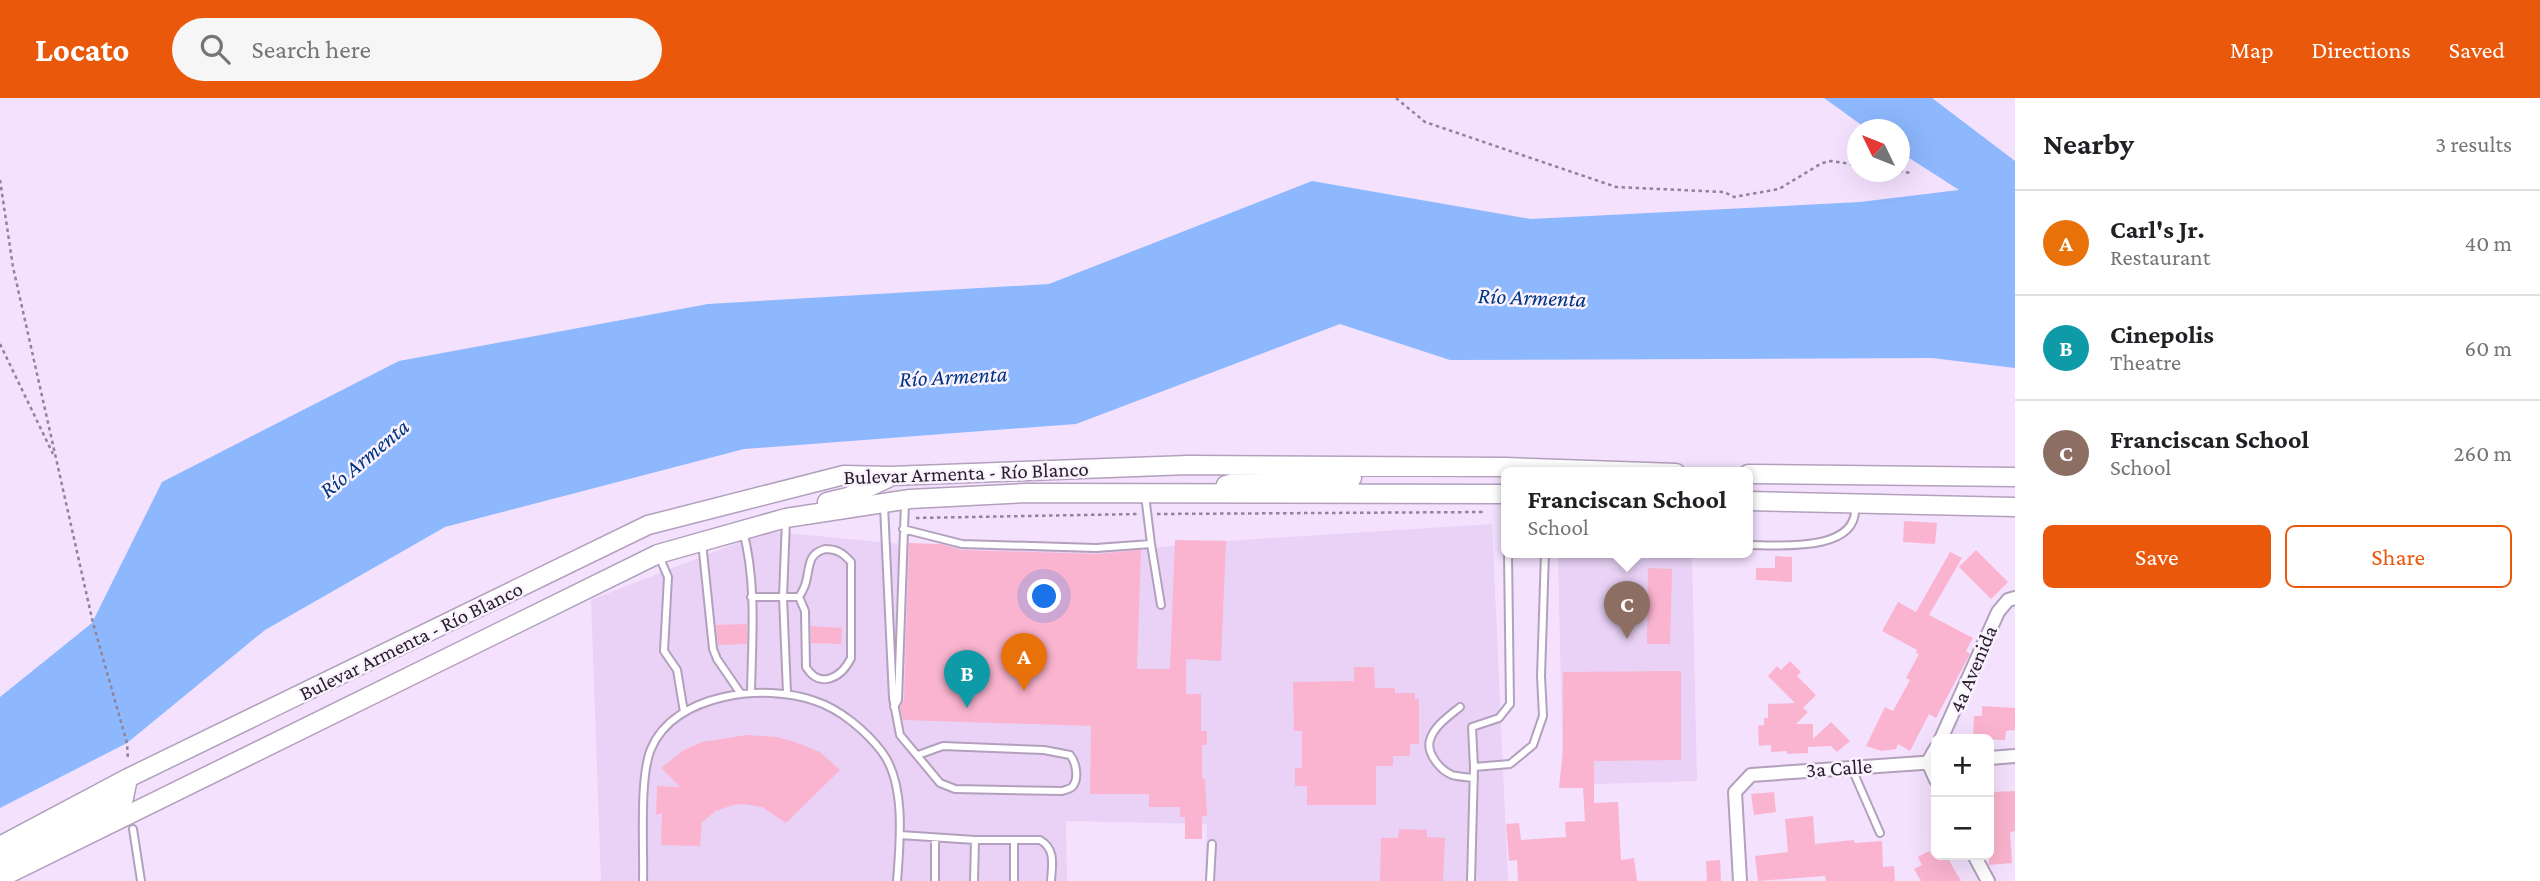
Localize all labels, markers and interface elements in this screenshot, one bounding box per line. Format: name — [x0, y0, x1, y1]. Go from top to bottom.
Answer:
search box — [172, 18, 662, 81]
icon: search — [196, 30, 234, 68]
text: Locato — [35, 31, 130, 68]
text: Search here — [252, 35, 371, 64]
text: Map — [2230, 36, 2274, 63]
text: Directions — [2312, 36, 2411, 63]
text: Saved — [2449, 36, 2505, 63]
north arrow — [1847, 119, 1910, 182]
text: Nearby — [2043, 127, 2134, 160]
text: 3 results — [2435, 131, 2512, 157]
text: Carl's Jr. — [2110, 215, 2205, 244]
text: A — [2059, 230, 2073, 256]
text: 40 m — [2464, 230, 2512, 256]
text: Restaurant — [2110, 244, 2210, 270]
water label: Río Armenta — [1477, 282, 1587, 312]
text: Cinepolis — [2110, 320, 2214, 349]
text: B — [2059, 335, 2073, 361]
text: 60 m — [2465, 335, 2512, 361]
text: Theatre — [2110, 349, 2181, 375]
water label: Río Armenta — [898, 360, 1008, 392]
water label: Río Armenta — [314, 413, 414, 503]
text: Franciscan School — [2110, 425, 2309, 454]
text: C — [2059, 440, 2073, 466]
text: 260 m — [2454, 440, 2512, 466]
text: School — [2110, 454, 2171, 480]
street label: Bulevar Armenta - Río Blanco — [843, 457, 1089, 489]
popup — [1501, 467, 1753, 558]
text: Franciscan School — [1528, 485, 1727, 514]
text: School — [1528, 514, 1589, 540]
button: Save — [2043, 525, 2271, 588]
button: Share — [2285, 525, 2512, 588]
street label: Bulevar Armenta - Río Blanco — [295, 576, 527, 706]
your location — [1027, 579, 1061, 613]
pin: C — [1604, 581, 1650, 639]
street label: 4a Avenida — [1944, 622, 2002, 716]
pin: A — [1001, 633, 1047, 691]
pin: B — [944, 650, 990, 708]
map controls — [1931, 734, 1994, 860]
button: + — [1931, 734, 1994, 797]
street label: 3a Calle — [1805, 754, 1873, 782]
button: − — [1931, 797, 1994, 860]

